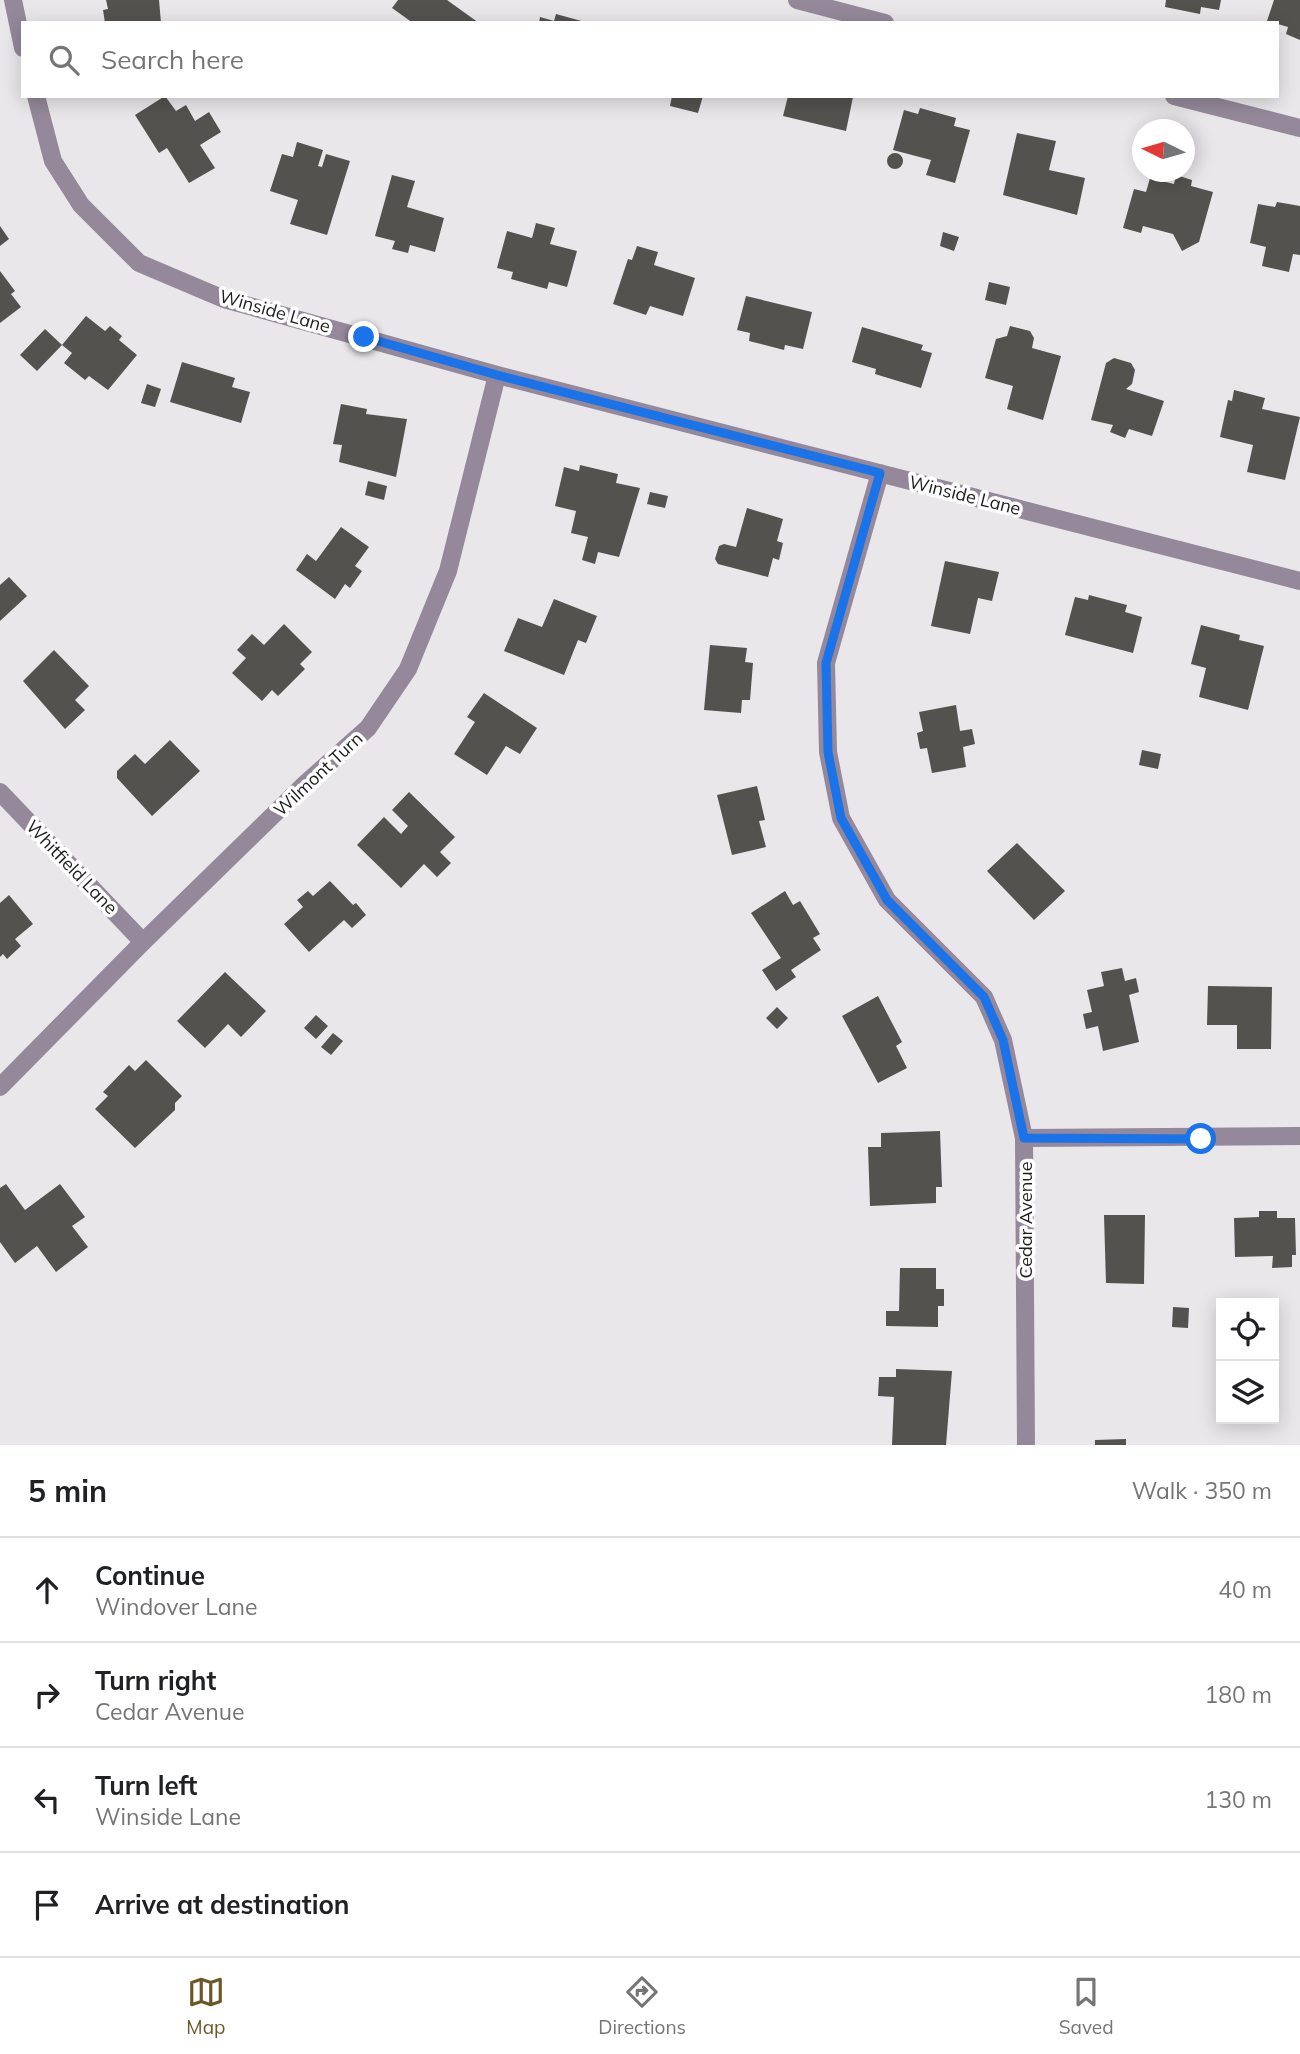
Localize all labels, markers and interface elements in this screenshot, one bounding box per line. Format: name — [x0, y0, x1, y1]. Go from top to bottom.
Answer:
search box — [21, 21, 1279, 98]
icon: search — [45, 41, 83, 79]
text: Search here — [101, 43, 244, 76]
north arrow — [1132, 119, 1195, 182]
street label: Winside Lane — [217, 284, 333, 338]
route end — [348, 321, 379, 352]
street label: Winside Lane — [907, 470, 1023, 520]
street label: Wilmont Turn — [269, 727, 367, 821]
street label: Whitfield Lane — [21, 815, 123, 919]
route start — [1185, 1123, 1216, 1154]
street label: Cedar Avenue — [1014, 1161, 1037, 1279]
map controls — [1216, 1298, 1279, 1424]
button: locate — [1216, 1298, 1279, 1361]
button: layers — [1216, 1361, 1279, 1424]
text: 5 min — [28, 1472, 107, 1510]
text: Walk · 350 m — [1132, 1476, 1272, 1505]
text: Continue — [95, 1559, 205, 1592]
icon: ahead — [28, 1571, 66, 1609]
text: 40 m — [1218, 1575, 1272, 1604]
text: Windover Lane — [95, 1592, 258, 1621]
text: Turn right — [95, 1664, 216, 1697]
icon: right — [28, 1676, 66, 1714]
text: 180 m — [1204, 1680, 1272, 1709]
text: Cedar Avenue — [95, 1697, 245, 1726]
text: Turn left — [95, 1769, 197, 1802]
icon: left — [28, 1781, 66, 1819]
text: 130 m — [1204, 1785, 1272, 1814]
text: Winside Lane — [95, 1802, 241, 1831]
icon: arrive — [28, 1886, 66, 1924]
text: Arrive at destination — [95, 1888, 350, 1921]
tab: Map — [186, 1973, 225, 2039]
tab: Directions — [598, 1973, 686, 2039]
tab: Saved — [1059, 1973, 1114, 2039]

